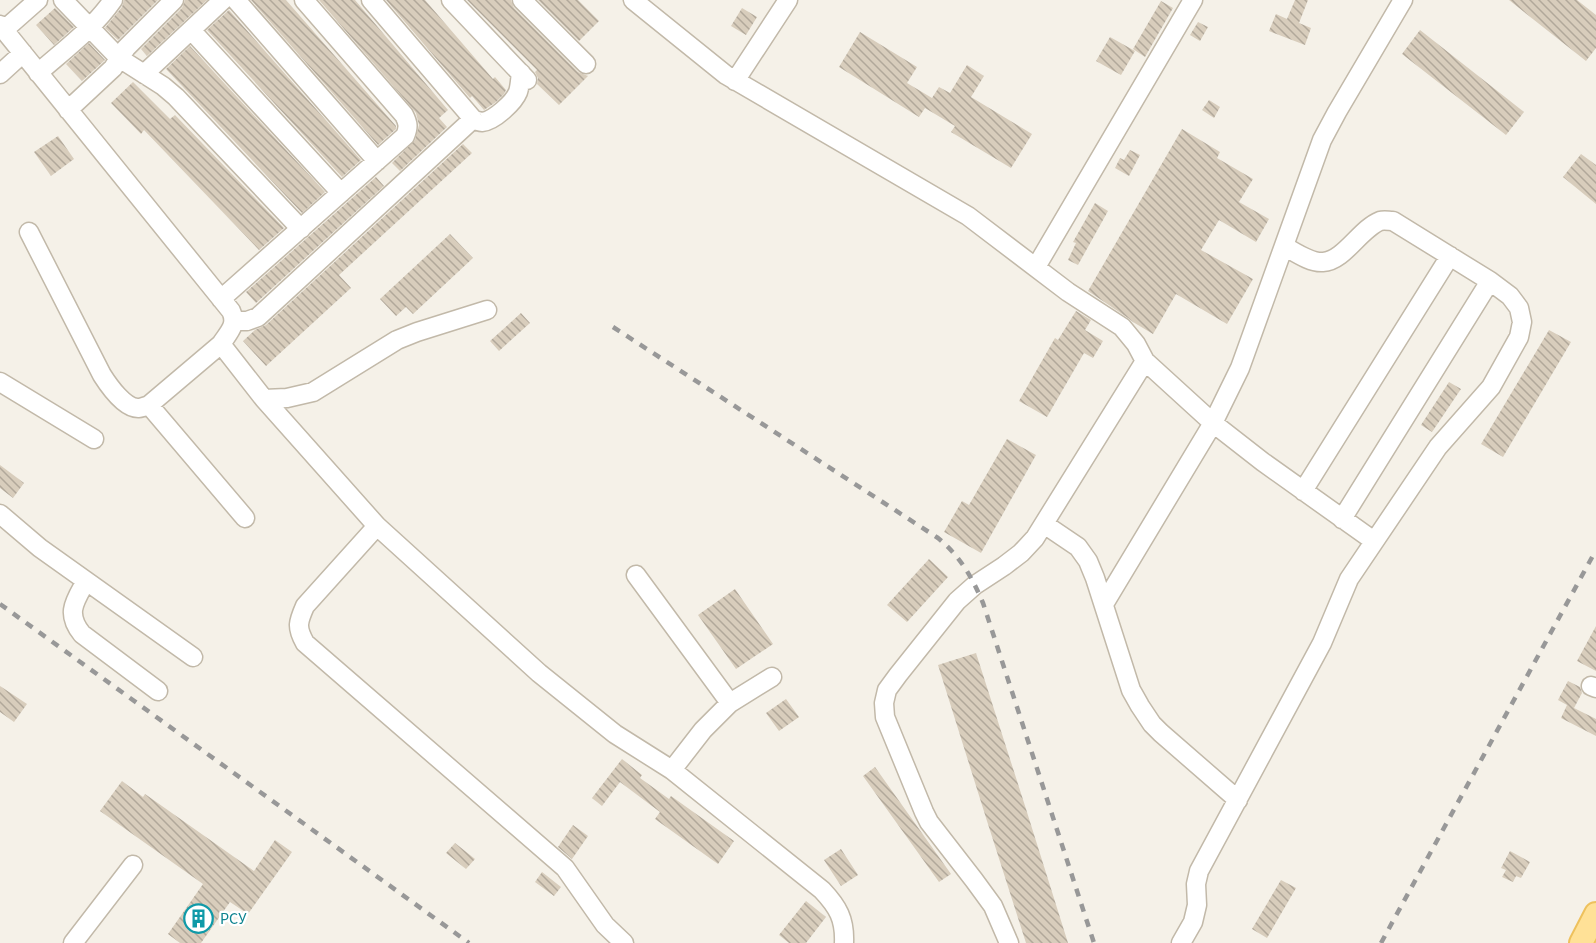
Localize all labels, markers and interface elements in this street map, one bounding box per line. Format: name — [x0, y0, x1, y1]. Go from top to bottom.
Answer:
building icon: РСУ — [183, 903, 215, 935]
place label: РСУ — [220, 908, 247, 930]

